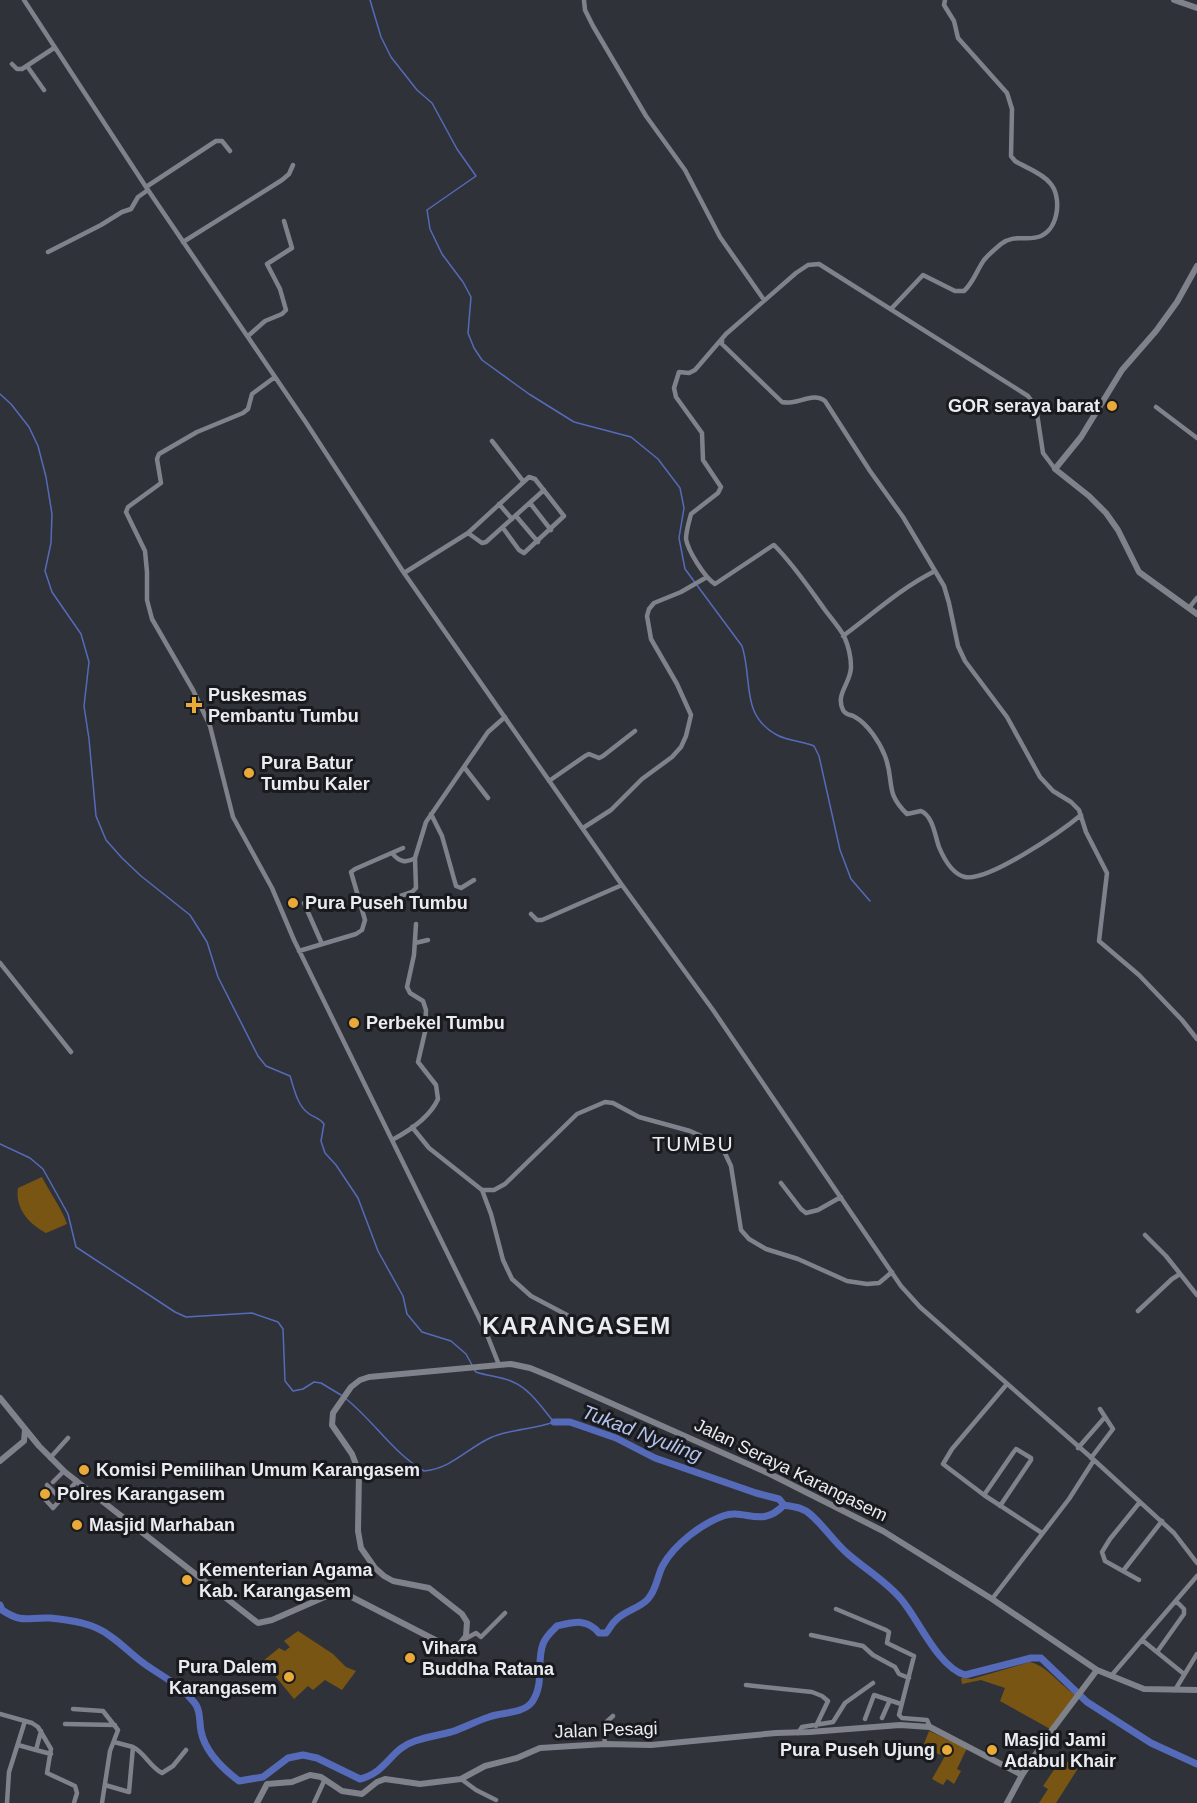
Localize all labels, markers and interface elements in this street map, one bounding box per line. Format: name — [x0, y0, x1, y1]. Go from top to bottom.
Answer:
place label: GOR seraya barat — [948, 396, 1100, 416]
marker: GOR seraya barat — [1105, 399, 1119, 413]
place label: Puskesmas Pembantu Tumbu — [208, 685, 359, 726]
marker: Puskesmas Pembantu Tumbu — [185, 696, 203, 714]
place label: Pura Batur Tumbu Kaler — [261, 753, 370, 794]
marker: Pura Batur Tumbu Kaler — [242, 766, 256, 780]
place label: Pura Puseh Tumbu — [305, 893, 468, 913]
marker: Pura Puseh Tumbu — [286, 896, 300, 910]
place label: Perbekel Tumbu — [366, 1013, 505, 1033]
marker: Perbekel Tumbu — [347, 1016, 361, 1030]
district label: TUMBU — [652, 1132, 734, 1155]
district label: KARANGASEM — [482, 1312, 672, 1339]
water label: Tukad Nyuling — [579, 1400, 705, 1466]
street label: Jalan Seraya Karangasem — [691, 1415, 891, 1525]
place label: Komisi Pemilihan Umum Karangasem — [96, 1460, 420, 1480]
marker: Komisi Pemilihan Umum Karangasem — [77, 1463, 91, 1477]
place label: Polres Karangasem — [57, 1484, 225, 1504]
marker: Polres Karangasem — [38, 1487, 52, 1501]
place label: Masjid Marhaban — [89, 1515, 235, 1535]
marker: Masjid Marhaban — [70, 1518, 84, 1532]
place label: Kementerian Agama Kab. Karangasem — [199, 1560, 373, 1601]
marker: Kementerian Agama Kab. Karangasem — [180, 1573, 194, 1587]
place label: Vihara Buddha Ratana — [422, 1638, 555, 1679]
marker: Vihara Buddha Ratana — [403, 1651, 417, 1665]
place label: Pura Dalem Karangasem — [169, 1657, 277, 1698]
marker: Pura Dalem Karangasem — [282, 1670, 296, 1684]
street label: Jalan Pesagi — [554, 1718, 658, 1742]
place label: Masjid Jami Adabul Khair — [1004, 1730, 1116, 1771]
place label: Pura Puseh Ujung — [780, 1740, 935, 1760]
marker: Pura Puseh Ujung — [940, 1743, 954, 1757]
marker: Masjid Jami Adabul Khair — [985, 1743, 999, 1757]

